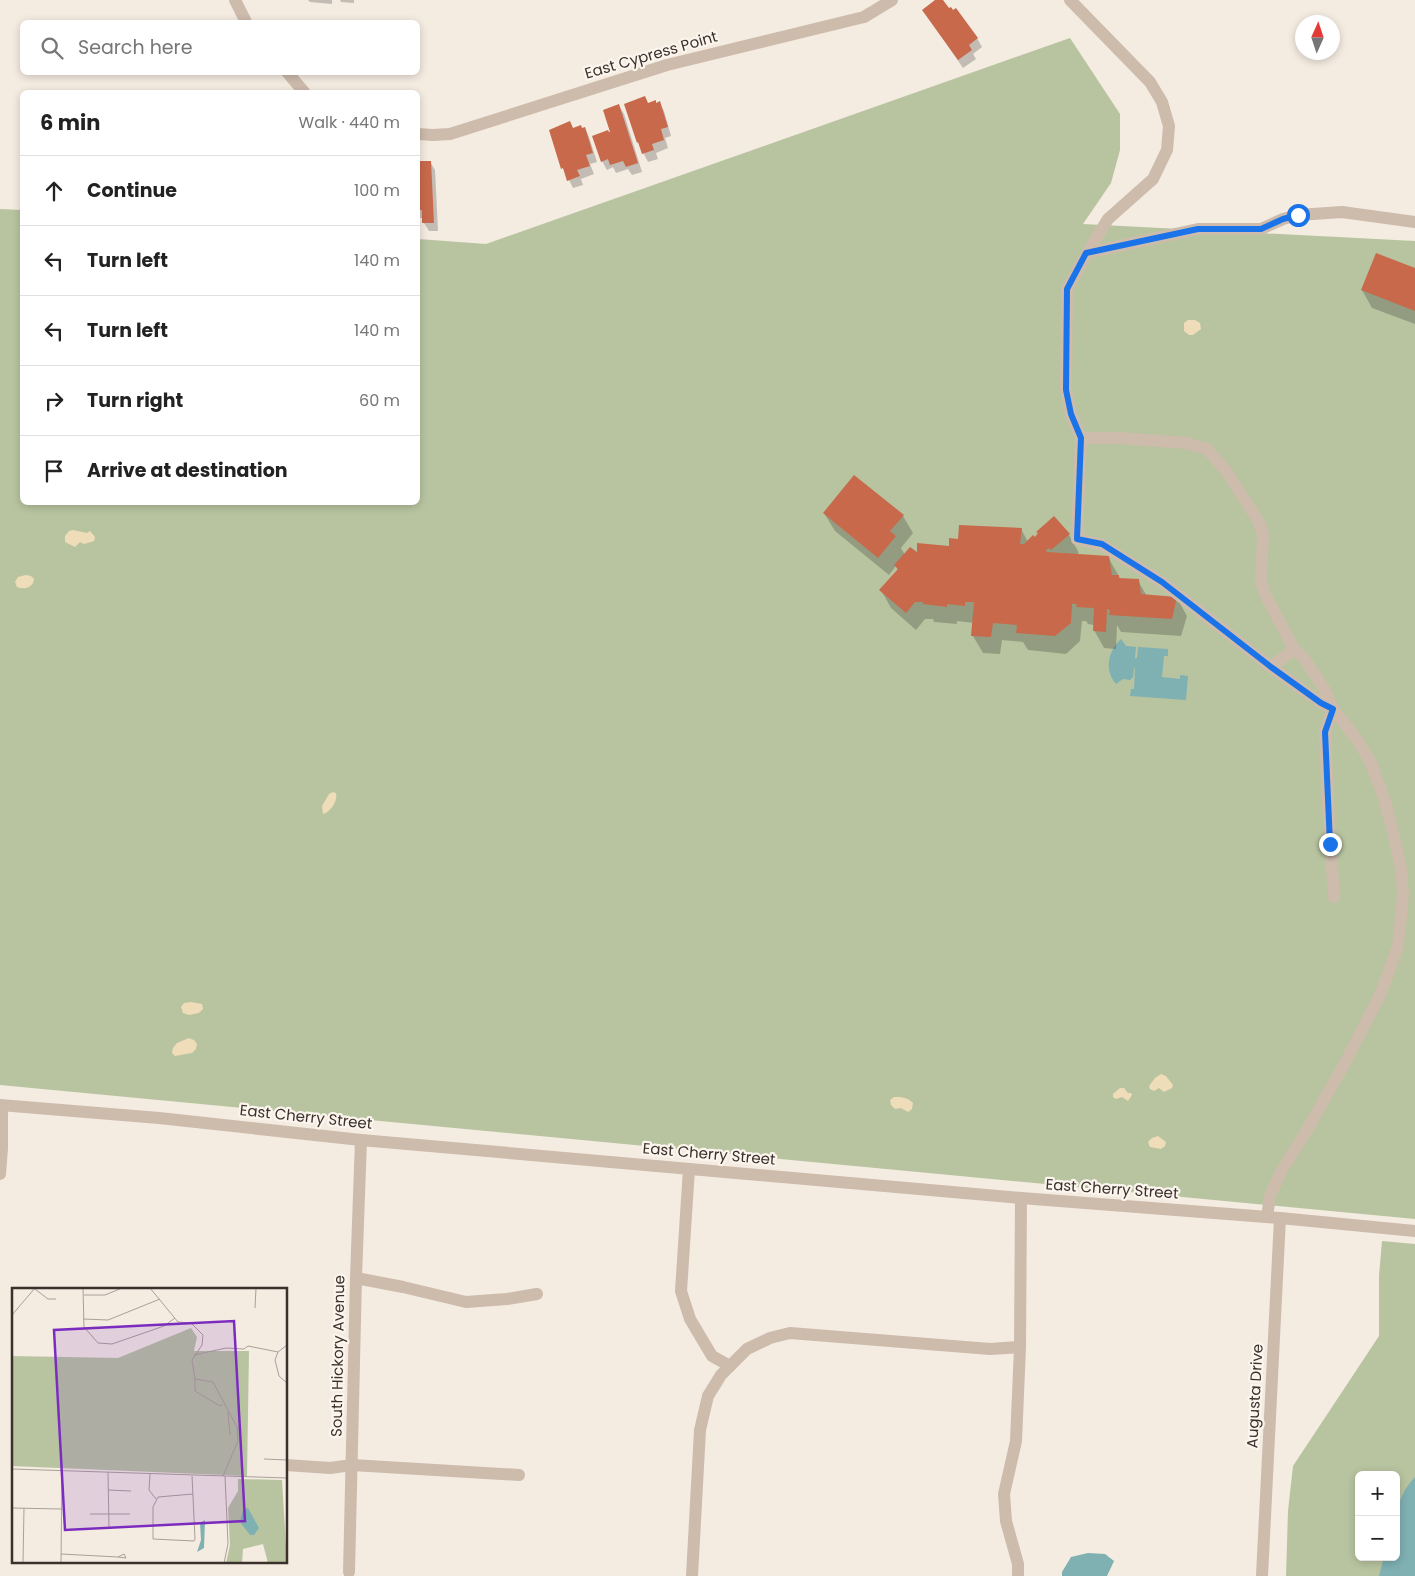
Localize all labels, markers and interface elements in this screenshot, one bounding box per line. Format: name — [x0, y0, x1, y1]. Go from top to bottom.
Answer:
north arrow — [1295, 15, 1340, 60]
search box — [20, 20, 420, 75]
street label: East Cypress Point — [582, 26, 720, 83]
icon: search — [38, 34, 66, 62]
text: Search here — [78, 34, 192, 61]
text: 6 min — [40, 108, 100, 137]
text: Walk · 440 m — [299, 111, 400, 134]
icon: ahead — [40, 177, 68, 205]
text: Continue — [87, 177, 177, 204]
text: 100 m — [354, 179, 400, 202]
route start — [1287, 204, 1310, 227]
icon: left — [40, 247, 68, 275]
text: Turn left — [87, 247, 168, 274]
text: 140 m — [354, 249, 400, 272]
icon: left — [40, 317, 68, 345]
text: Turn left — [87, 317, 168, 344]
text: 140 m — [354, 319, 400, 342]
icon: right — [40, 387, 68, 415]
text: Turn right — [87, 387, 183, 414]
text: 60 m — [359, 389, 400, 412]
icon: arrive — [40, 457, 68, 485]
text: Arrive at destination — [87, 457, 288, 484]
route end — [1319, 833, 1342, 856]
street label: East Cherry Street — [239, 1099, 373, 1134]
street label: East Cherry Street — [642, 1137, 776, 1170]
street label: East Cherry Street — [1045, 1173, 1179, 1204]
street label: South Hickory Avenue — [326, 1275, 349, 1437]
inset map — [12, 1288, 288, 1564]
street label: Augusta Drive — [1241, 1343, 1268, 1449]
map controls — [1355, 1471, 1400, 1561]
button: + — [1355, 1471, 1400, 1516]
button: − — [1355, 1516, 1400, 1561]

